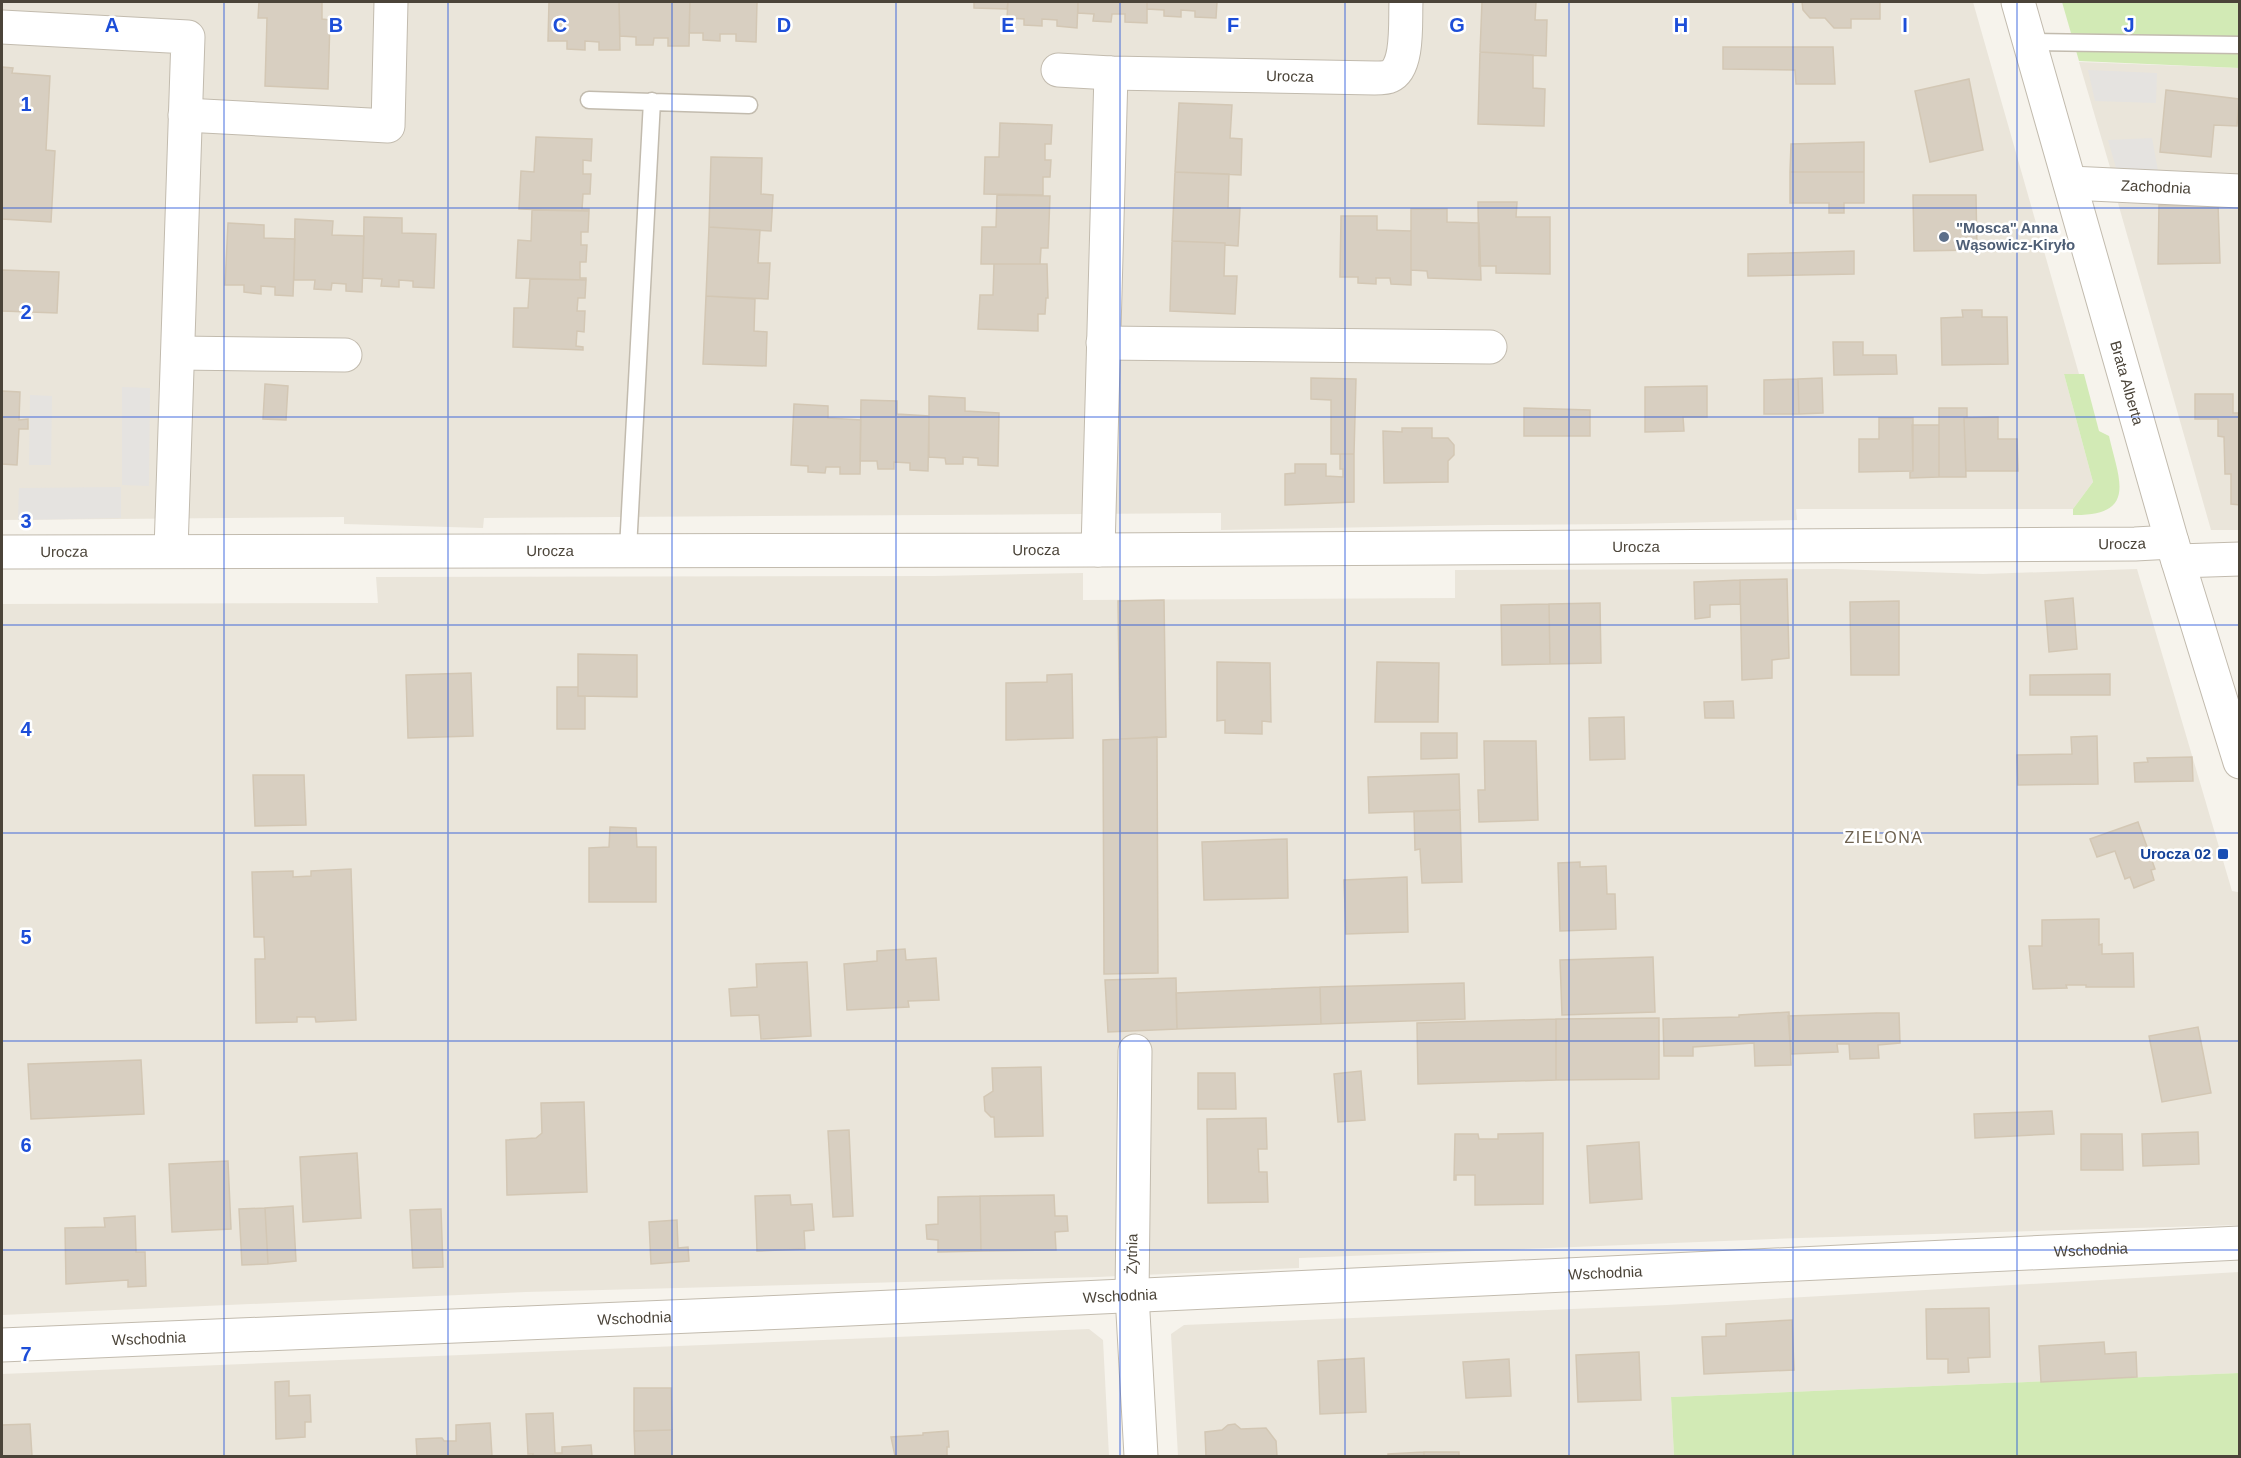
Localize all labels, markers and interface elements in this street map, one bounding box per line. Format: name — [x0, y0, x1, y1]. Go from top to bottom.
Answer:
text: A — [105, 14, 119, 36]
text: B — [329, 14, 343, 36]
text: C — [553, 14, 567, 36]
text: D — [777, 14, 791, 36]
text: E — [1001, 14, 1015, 36]
text: F — [1227, 14, 1239, 36]
text: G — [1449, 14, 1465, 36]
text: H — [1674, 14, 1688, 36]
text: I — [1902, 14, 1908, 36]
text: J — [2123, 14, 2135, 36]
street label: Urocza — [1266, 67, 1314, 85]
text: 1 — [20, 93, 32, 115]
street label: Zachodnia — [2121, 176, 2192, 197]
place label: "Mosca" Anna Wąsowicz-Kiryło — [1956, 219, 2075, 253]
marker: "Mosca" Anna Wąsowicz-Kiryło — [1937, 230, 1951, 244]
text: 2 — [20, 301, 32, 323]
street label: Brata Alberta — [2107, 339, 2147, 427]
text: 3 — [20, 510, 32, 532]
street label: Urocza — [2098, 534, 2147, 552]
street label: Urocza — [1612, 538, 1660, 555]
street label: Urocza — [1012, 541, 1060, 558]
street label: Urocza — [526, 542, 574, 559]
street label: Urocza — [40, 543, 88, 560]
text: 4 — [20, 718, 32, 740]
district label: ZIELONA — [1845, 829, 1923, 846]
place label: Urocza 02 — [2140, 845, 2211, 862]
marker: Urocza 02 — [2216, 847, 2230, 861]
text: 5 — [20, 926, 32, 948]
text: 6 — [20, 1134, 32, 1156]
street label: Żytnia — [1123, 1233, 1140, 1275]
street label: Wschodnia — [2053, 1239, 2129, 1260]
street label: Wschodnia — [1568, 1262, 1643, 1283]
street label: Wschodnia — [1082, 1285, 1158, 1306]
street label: Wschodnia — [597, 1308, 673, 1328]
street label: Wschodnia — [111, 1328, 187, 1348]
text: 7 — [20, 1343, 32, 1365]

